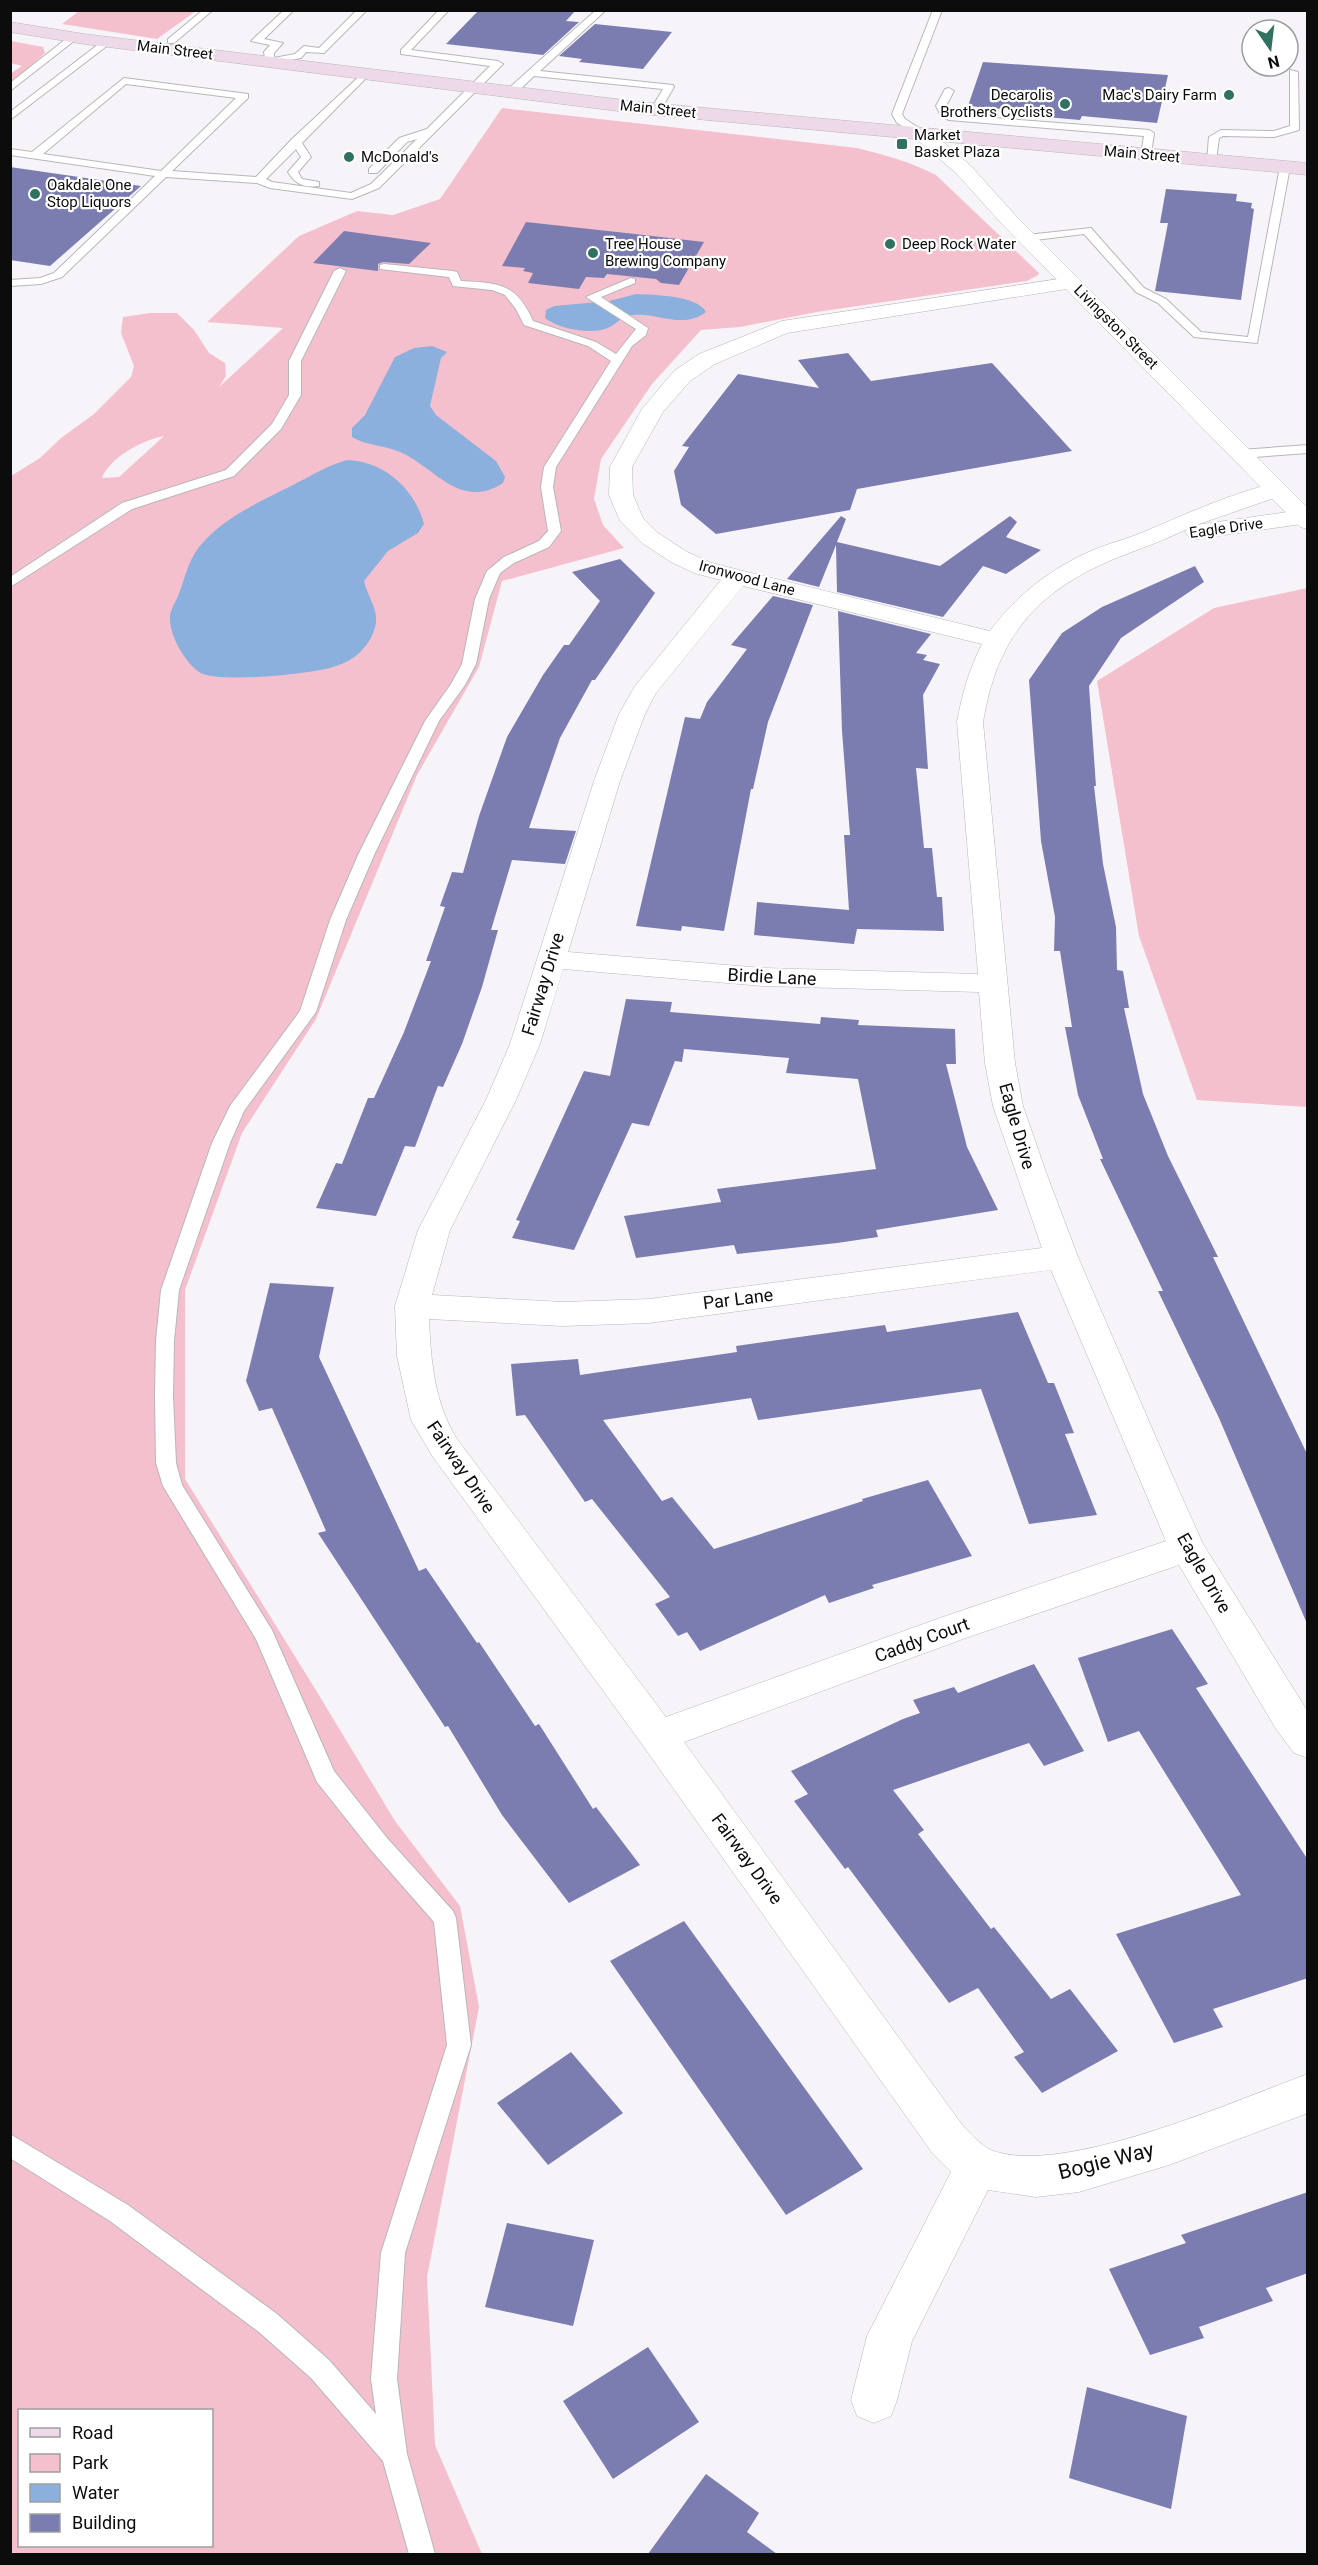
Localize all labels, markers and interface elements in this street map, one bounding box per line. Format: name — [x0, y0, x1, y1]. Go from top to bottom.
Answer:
north arrow — [1240, 18, 1300, 78]
street label: Main Street — [136, 36, 214, 64]
text: N — [1266, 51, 1281, 73]
place label: Decarolis Brothers Cyclists — [940, 86, 1053, 121]
place label: Mac's Dairy Farm — [1102, 86, 1217, 104]
marker: Mac's Dairy Farm — [1222, 88, 1236, 102]
street label: Main Street — [619, 96, 697, 122]
marker: Decarolis Brothers Cyclists — [1058, 97, 1072, 111]
place label: Market Basket Plaza — [914, 126, 1000, 161]
marker: Market Basket Plaza — [895, 137, 909, 151]
street label: Main Street — [1103, 142, 1181, 166]
place label: McDonald's — [361, 148, 439, 166]
marker: McDonald's — [342, 150, 356, 164]
place label: Oakdale One Stop Liquors — [47, 176, 131, 211]
marker: Oakdale One Stop Liquors — [28, 187, 42, 201]
place label: Tree House Brewing Company — [605, 235, 726, 270]
place label: Deep Rock Water — [902, 235, 1016, 253]
marker: Deep Rock Water — [883, 237, 897, 251]
marker: Tree House Brewing Company — [586, 246, 600, 260]
street label: Livingston Street — [1070, 281, 1162, 373]
street label: Eagle Drive — [1188, 514, 1264, 542]
street label: Ironwood Lane — [697, 557, 797, 600]
street label: Fairway Drive — [517, 930, 568, 1038]
street label: Birdie Lane — [727, 964, 817, 989]
street label: Eagle Drive — [995, 1080, 1040, 1172]
street label: Par Lane — [702, 1284, 774, 1313]
street label: Fairway Drive — [423, 1417, 500, 1517]
street label: Eagle Drive — [1173, 1529, 1236, 1617]
street label: Caddy Court — [872, 1613, 972, 1666]
street label: Fairway Drive — [708, 1809, 787, 1908]
street label: Bogie Way — [1056, 2138, 1156, 2184]
legend — [18, 2409, 213, 2547]
text: Road — [72, 2422, 113, 2443]
text: Park — [72, 2452, 109, 2473]
text: Water — [72, 2482, 119, 2503]
text: Building — [72, 2512, 136, 2533]

